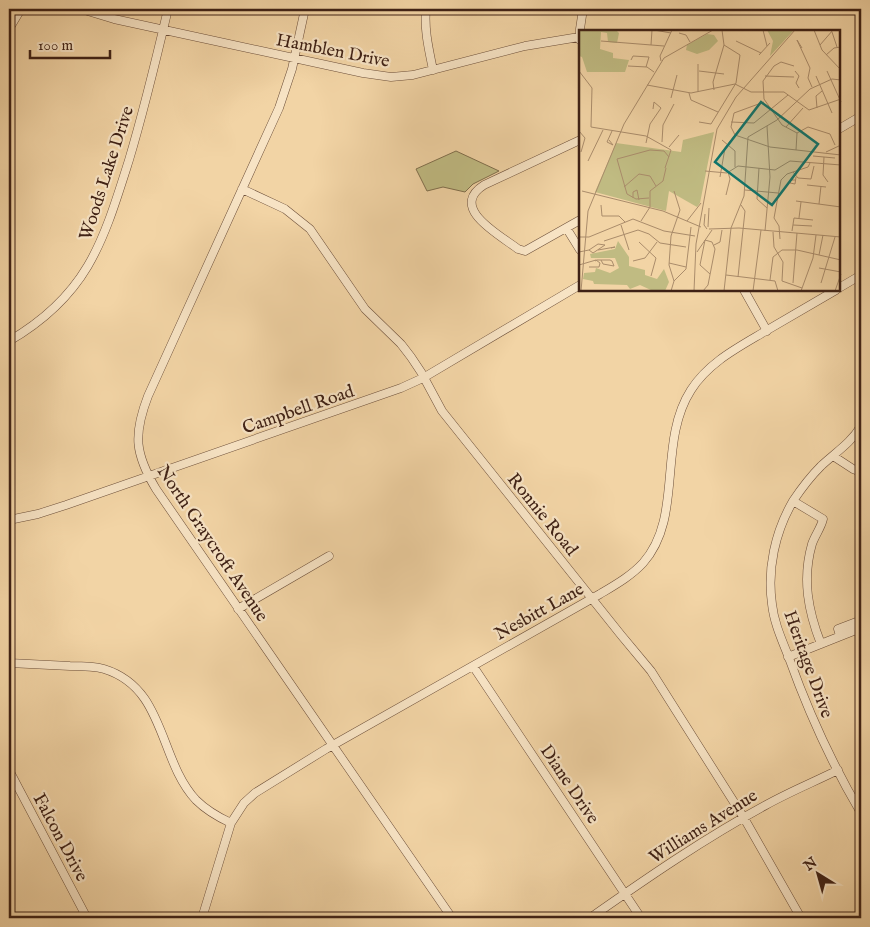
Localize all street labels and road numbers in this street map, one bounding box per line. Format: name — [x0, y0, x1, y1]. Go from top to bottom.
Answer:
street label: Hamblen Drive — [274, 29, 391, 74]
street label: Woods Lake Drive — [75, 103, 140, 243]
street label: Campbell Road — [240, 380, 358, 440]
street label: North Graycroft Avenue — [151, 461, 273, 626]
street label: Ronnie Road — [501, 469, 582, 561]
street label: Nesbitt Lane — [491, 578, 588, 646]
street label: Heritage Drive — [778, 608, 838, 721]
street label: Diane Drive — [534, 741, 604, 829]
street label: Williams Avenue — [645, 785, 762, 870]
street label: Falcon Drive — [27, 790, 93, 886]

